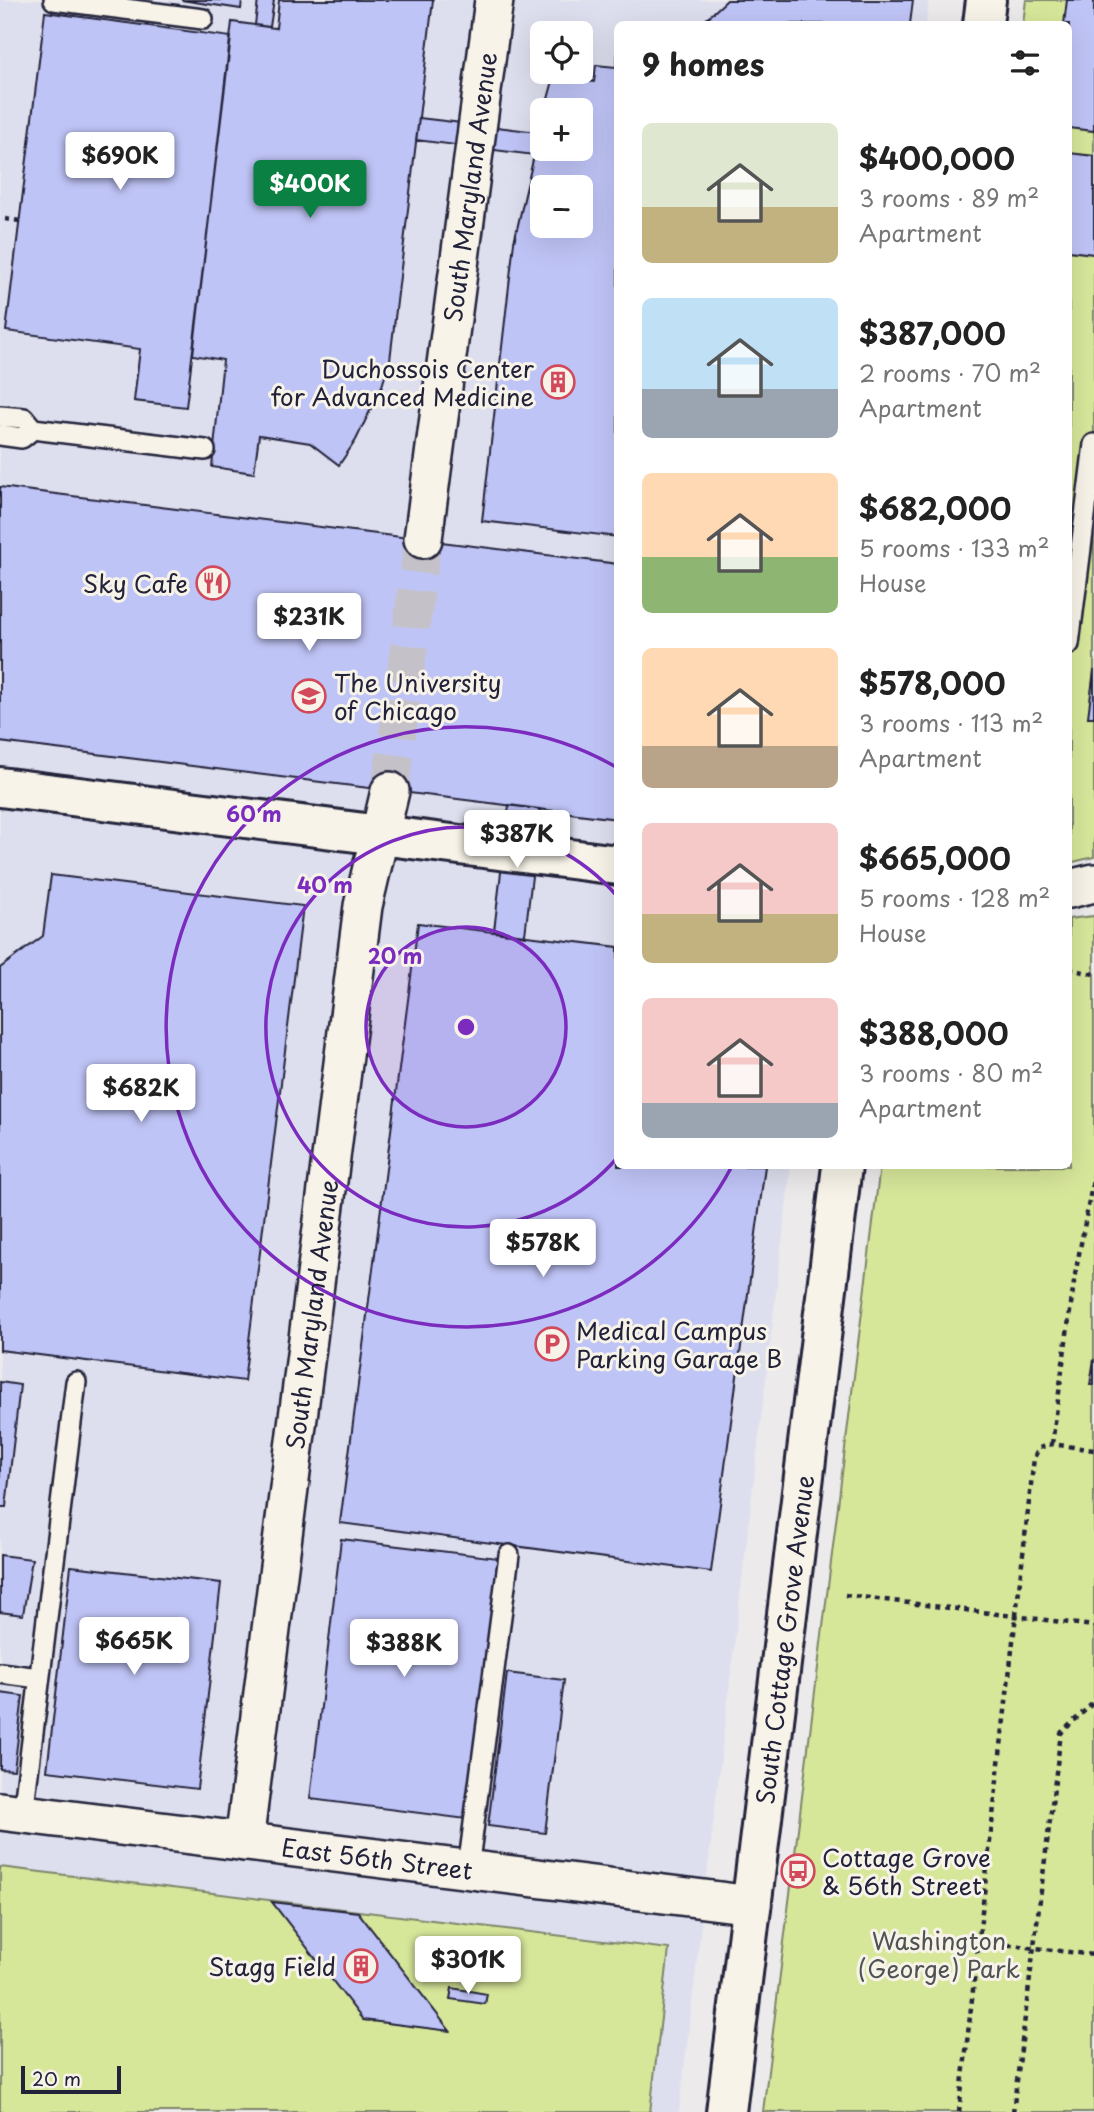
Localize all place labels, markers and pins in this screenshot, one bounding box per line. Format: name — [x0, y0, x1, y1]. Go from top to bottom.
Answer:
pin: $690K — [71, 132, 169, 192]
pin: $400K — [261, 160, 359, 220]
place label: Duchossois Center for Advanced Medicine — [271, 350, 535, 414]
building icon: Duchossois Center for Advanced Medicine — [539, 363, 577, 401]
restaurant icon: Sky Cafe — [194, 564, 232, 602]
place label: Sky Cafe — [83, 565, 188, 601]
pin: $231K — [260, 594, 358, 653]
place label: The University of Chicago — [334, 664, 502, 728]
school or university icon: The University of Chicago — [290, 677, 328, 715]
pin: $387K — [468, 810, 566, 870]
centre of rings — [454, 1015, 478, 1039]
pin: $682K — [92, 1064, 190, 1124]
pin: $578K — [494, 1220, 592, 1279]
place label: Medical Campus Parking Garage B — [576, 1312, 782, 1376]
parking icon: Medical Campus Parking Garage B — [533, 1325, 571, 1363]
pin: $665K — [85, 1618, 183, 1677]
pin: $388K — [355, 1620, 453, 1679]
place label: Cottage Grove & 56th Street — [822, 1839, 991, 1903]
bus stop icon: Cottage Grove & 56th Street — [779, 1852, 817, 1890]
pin: $301K — [419, 1937, 517, 1996]
building icon: Stagg Field — [342, 1947, 380, 1985]
place label: Stagg Field — [208, 1948, 336, 1984]

